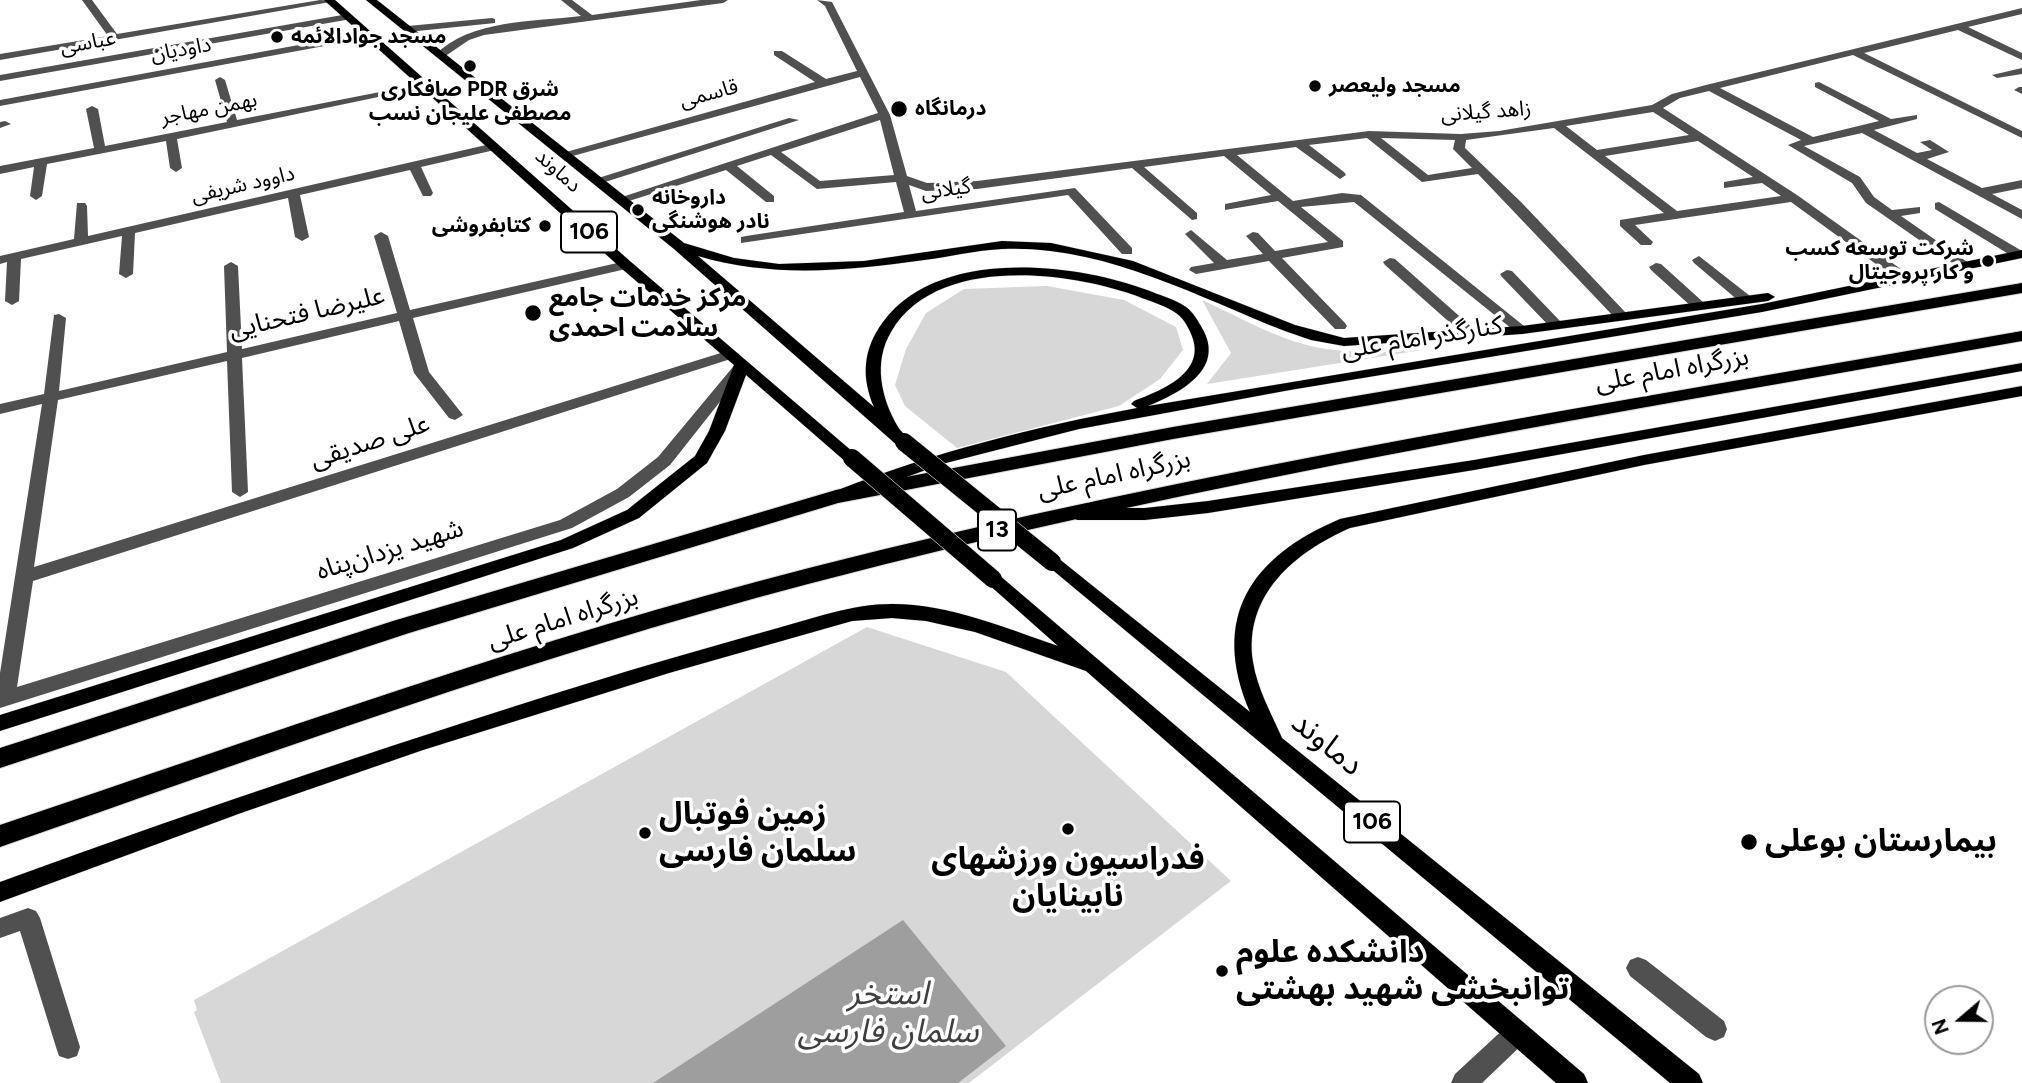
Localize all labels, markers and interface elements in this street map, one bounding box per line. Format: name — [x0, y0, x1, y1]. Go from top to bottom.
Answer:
place label: مسجد جوادالائمه — [291, 24, 447, 50]
street label: عباسی — [58, 26, 118, 60]
marker: مسجد جوادالائمه — [269, 29, 285, 45]
street label: داودیان — [149, 32, 213, 68]
marker: صافکاری PDR شرق مصطفی علیجان نسب — [462, 58, 478, 74]
place label: مسجد ولیعصر — [1329, 73, 1461, 99]
street label: قاسمی — [677, 74, 741, 114]
place label: صافکاری PDR شرق مصطفی علیجان نسب — [369, 77, 571, 127]
marker: مسجد ولیعصر — [1307, 78, 1323, 94]
street label: بهمن مهاجر — [159, 87, 259, 131]
place label: درمانگاه — [915, 96, 986, 122]
street label: زاهد گیلانی — [1440, 96, 1532, 128]
marker: درمانگاه — [889, 99, 909, 119]
street label: دماوند — [530, 144, 586, 198]
street label: داوود شریفی — [189, 161, 297, 209]
street label: گیلانی — [919, 174, 973, 206]
place label: داروخانه نادر هوشنگی — [652, 185, 770, 235]
marker: داروخانه نادر هوشنگی — [630, 202, 646, 218]
road number: 106 — [561, 212, 617, 253]
place label: کتابفروشی — [432, 213, 531, 239]
marker: کتابفروشی — [537, 218, 553, 234]
place label: شرکت توسعه کسب و کار پروجیتال — [1785, 236, 1974, 286]
marker: شرکت توسعه کسب و کار پروجیتال — [1980, 253, 1996, 269]
street label: علیرضا فتحنایی — [226, 280, 388, 346]
place label: مرکز خدمات جامع سلامت احمدی — [549, 282, 746, 344]
marker: مرکز خدمات جامع سلامت احمدی — [523, 303, 543, 323]
street label: کنارگذر امام علی — [1339, 310, 1505, 366]
street label: بزرگراه امام علی — [1593, 341, 1751, 399]
street label: علی صدیقی — [306, 408, 434, 476]
street label: بزرگراه امام علی — [1035, 444, 1193, 506]
road number: 13 — [978, 509, 1016, 550]
street label: شهید یزدان‌پناه — [313, 513, 467, 587]
street label: بزرگراه امام علی — [484, 581, 642, 657]
street label: دماوند — [1283, 703, 1371, 785]
place label: زمین فوتبال سلمان فارسی — [659, 796, 856, 871]
road number: 106 — [1344, 802, 1400, 842]
marker: فدراسیون ورزشهای نابینایان — [1060, 821, 1076, 837]
place label: بیمارستان بوعلی — [1765, 823, 1997, 861]
marker: زمین فوتبال سلمان فارسی — [637, 825, 653, 841]
marker: بیمارستان بوعلی — [1739, 832, 1759, 852]
place label: فدراسیون ورزشهای نابینایان — [931, 841, 1205, 916]
place label: دانشکده علوم توانبخشی شهید بهشتی — [1236, 934, 1570, 1009]
marker: دانشکده علوم توانبخشی شهید بهشتی — [1214, 963, 1230, 979]
water label: استخر سلمان فارسی — [798, 974, 978, 1052]
north arrow — [1924, 985, 1994, 1055]
text: N — [1927, 1016, 1954, 1038]

